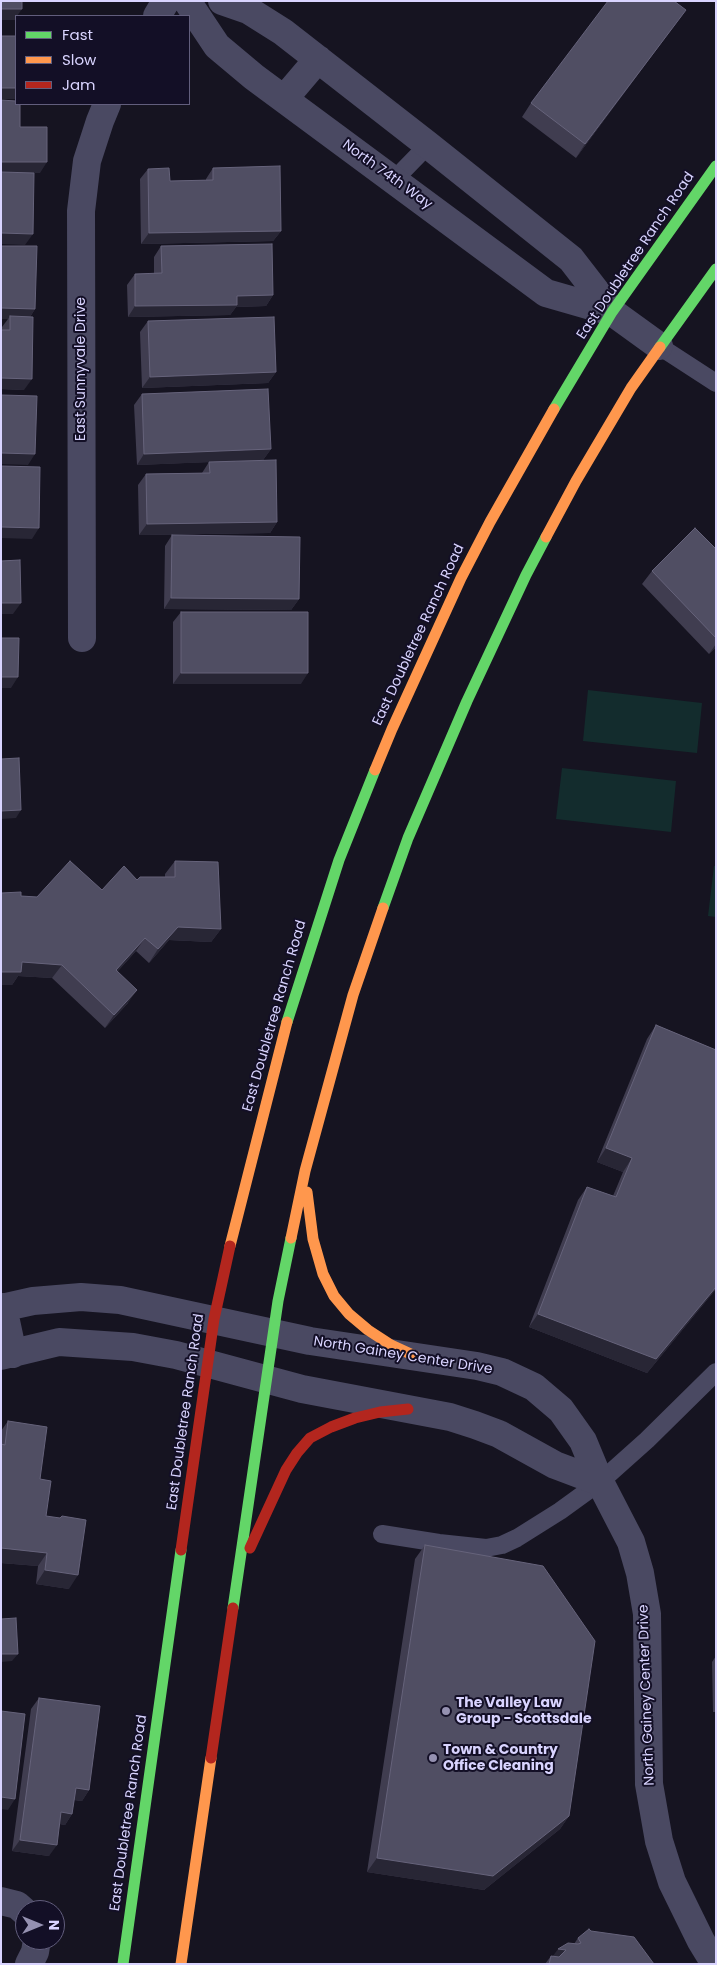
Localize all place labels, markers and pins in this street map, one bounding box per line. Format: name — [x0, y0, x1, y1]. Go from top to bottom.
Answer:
place label: The Valley Law Group - Scottsdale — [456, 1695, 592, 1728]
marker: The Valley Law Group - Scottsdale — [440, 1705, 452, 1717]
place label: Town & Country Office Cleaning — [443, 1742, 558, 1774]
marker: Town & Country Office Cleaning — [427, 1752, 439, 1764]

